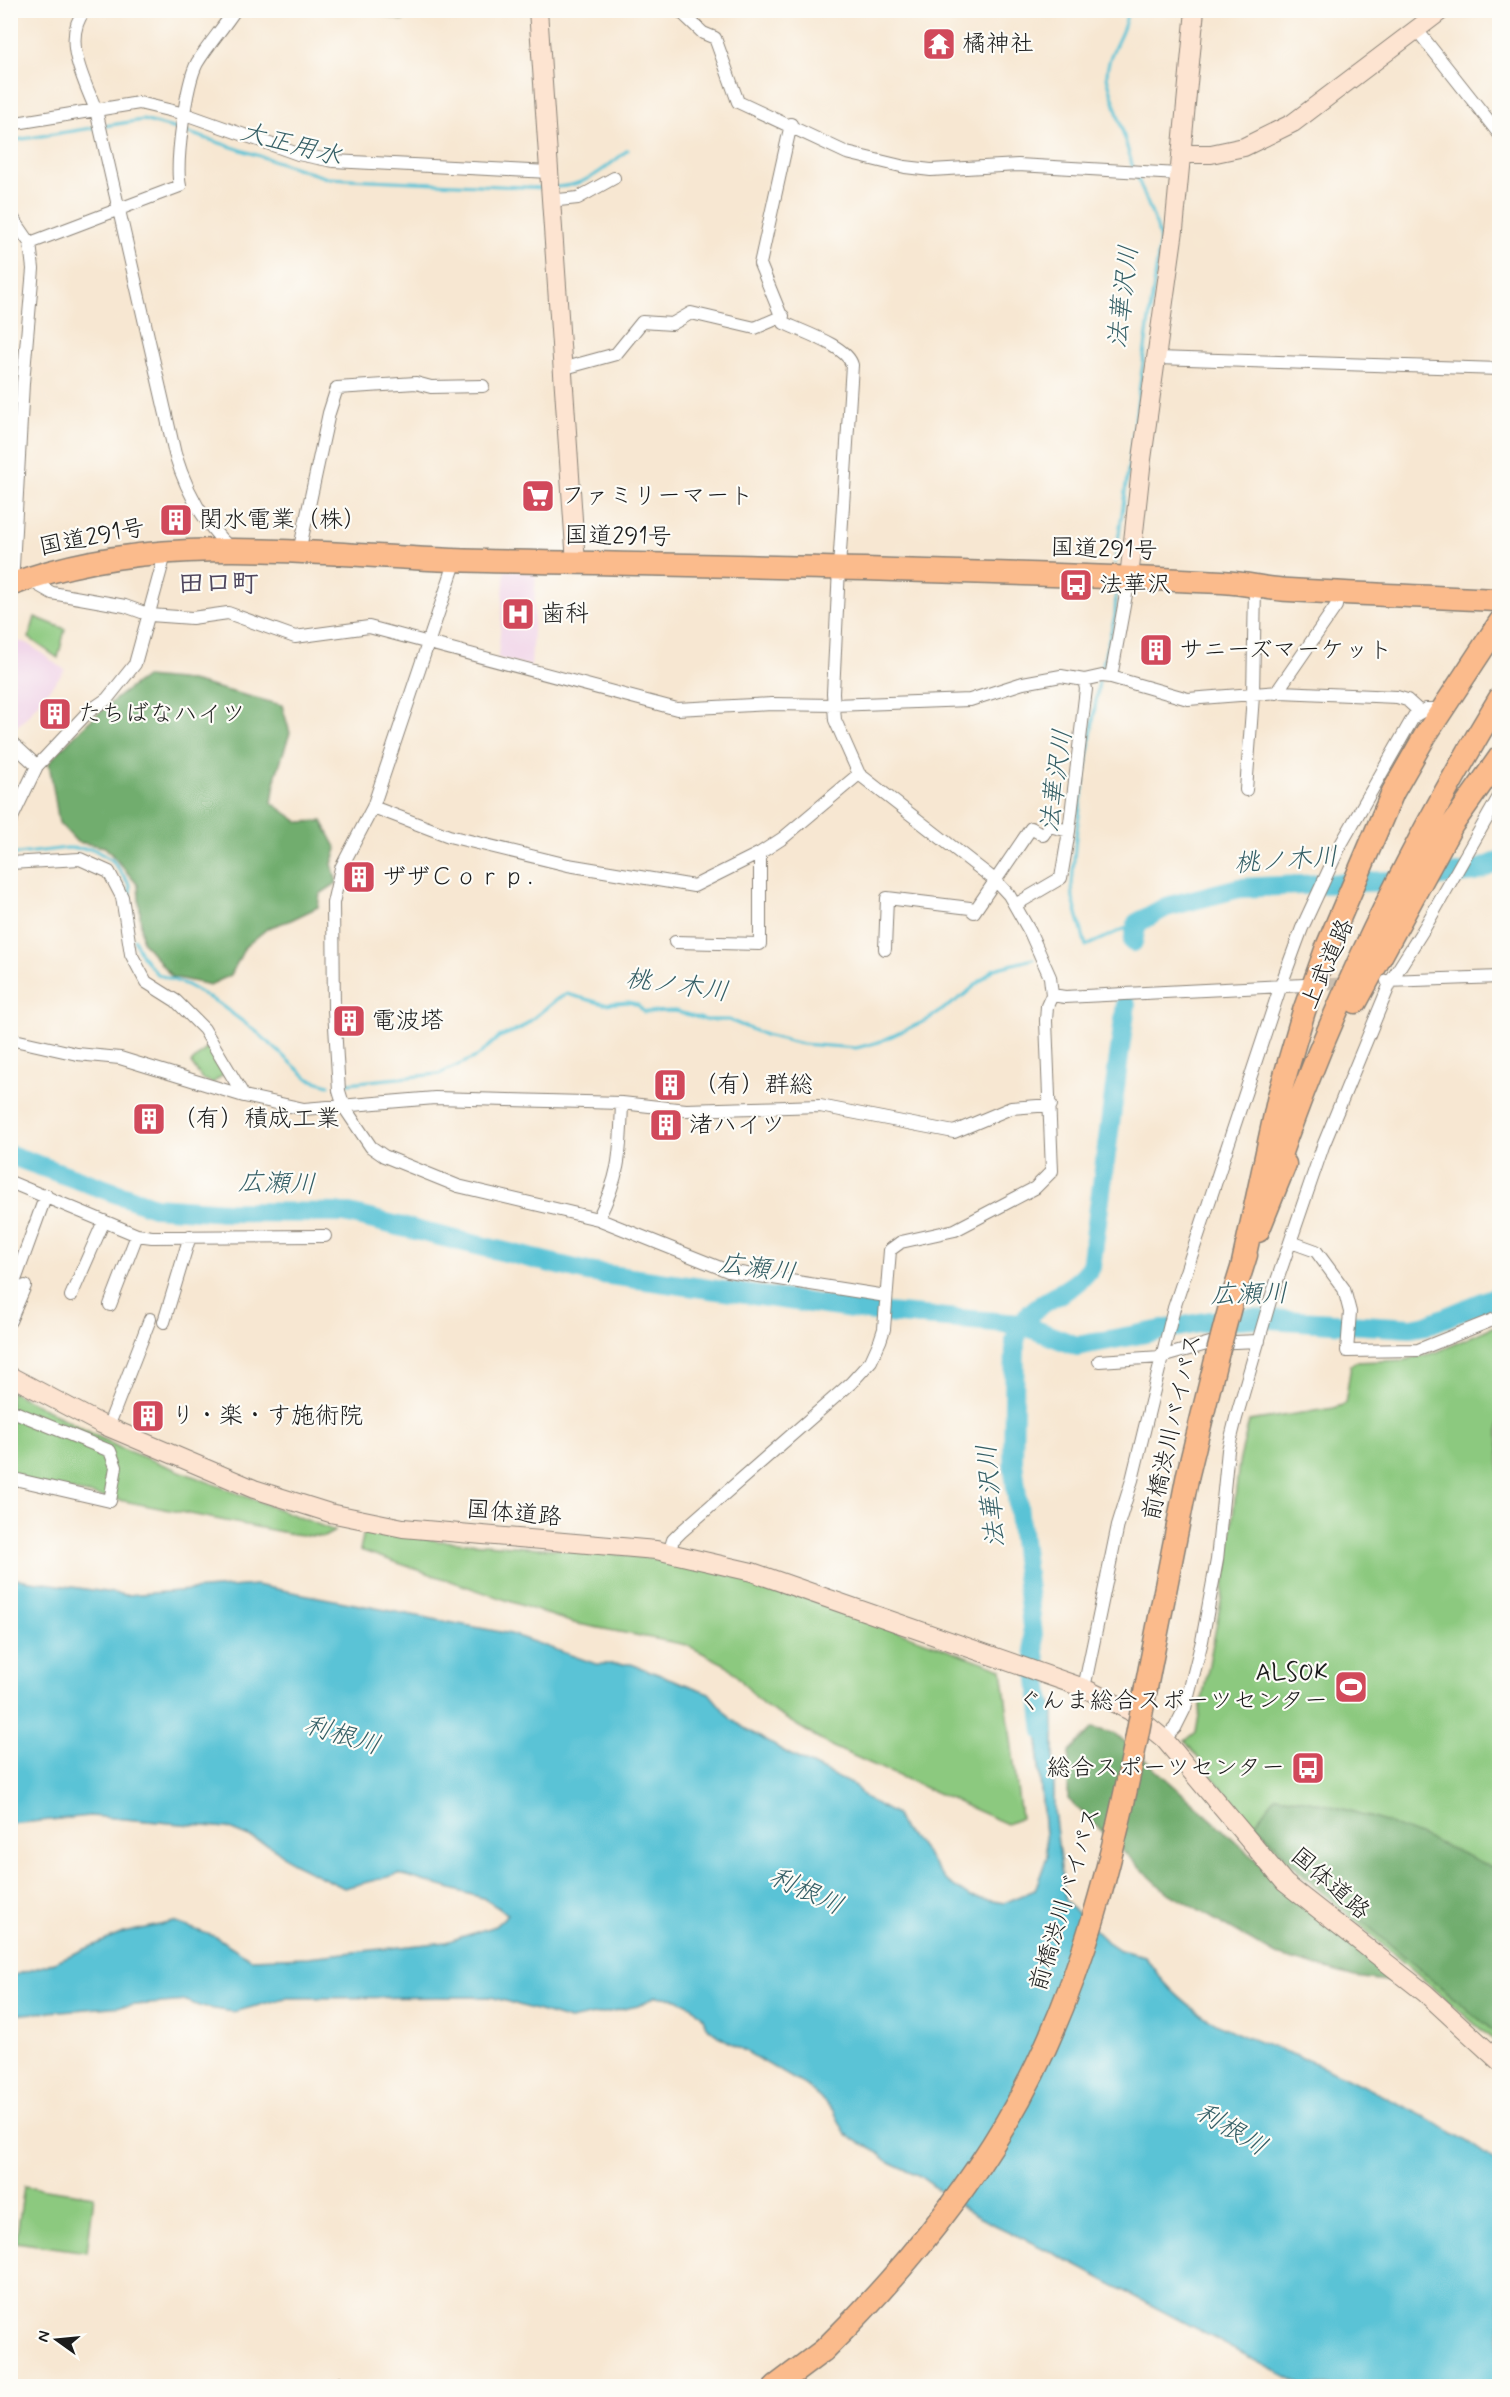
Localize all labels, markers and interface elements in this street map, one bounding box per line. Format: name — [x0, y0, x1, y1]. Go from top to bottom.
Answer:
temple icon: 橘神社 — [921, 26, 957, 62]
place label: 橘神社 — [962, 29, 1034, 60]
water label: 大正用水 — [236, 115, 346, 175]
water label: 法華沢川 — [1101, 243, 1147, 351]
supermarket icon: ファミリーマート — [520, 478, 556, 514]
place label: ファミリーマート — [561, 481, 753, 512]
building icon: 関水電業（株） — [158, 502, 194, 538]
place label: 関水電業（株） — [199, 505, 367, 536]
street label: 国道291号 — [36, 513, 148, 563]
street label: 国道291号 — [564, 521, 672, 553]
street label: 国道291号 — [1050, 533, 1158, 567]
district label: 田口町 — [178, 567, 259, 602]
bus stop icon: 法華沢 — [1058, 567, 1094, 603]
place label: 法華沢 — [1099, 570, 1171, 601]
hospital icon: 歯科 — [500, 596, 536, 632]
place label: 歯科 — [541, 599, 589, 630]
building icon: サニーズマーケット — [1138, 632, 1174, 668]
place label: サニーズマーケット — [1179, 635, 1393, 666]
building icon: たちばなハイツ — [37, 696, 73, 732]
place label: たちばなハイツ — [78, 699, 246, 730]
water label: 法華沢川 — [1033, 727, 1081, 835]
water label: 桃ノ木川 — [1233, 840, 1339, 882]
building icon: ザザＣｏｒｐ． — [341, 859, 377, 895]
place label: ザザＣｏｒｐ． — [382, 862, 550, 893]
street label: 上武道路 — [1294, 914, 1362, 1014]
water label: 桃ノ木川 — [623, 962, 731, 1010]
building icon: 電波塔 — [331, 1003, 367, 1039]
place label: 電波塔 — [372, 1006, 444, 1037]
building icon: （有）群総 — [652, 1067, 688, 1103]
place label: （有）群総 — [693, 1070, 813, 1101]
building icon: （有）積成工業 — [131, 1101, 167, 1137]
place label: （有）積成工業 — [172, 1104, 340, 1135]
building icon: 渚ハイツ — [648, 1107, 684, 1143]
place label: 渚ハイツ — [689, 1110, 785, 1141]
water label: 広瀬川 — [237, 1166, 317, 1202]
water label: 広瀬川 — [716, 1247, 798, 1291]
water label: 広瀬川 — [1210, 1277, 1288, 1313]
street label: 前橋渋川バイパス — [1136, 1330, 1210, 1524]
building icon: り・楽・す施術院 — [130, 1398, 166, 1434]
place label: り・楽・す施術院 — [171, 1401, 363, 1432]
water label: 法華沢川 — [971, 1443, 1013, 1549]
street label: 国体道路 — [465, 1494, 563, 1534]
place label: ALSOK ぐんま総合スポーツセンター — [1017, 1658, 1328, 1717]
sports icon: ALSOK ぐんま総合スポーツセンター — [1333, 1669, 1369, 1705]
water label: 利根川 — [300, 1708, 384, 1764]
bus stop icon: 総合スポーツセンター — [1290, 1750, 1326, 1786]
place label: 総合スポーツセンター — [1046, 1753, 1285, 1784]
street label: 前橋渋川バイパス — [1023, 1803, 1109, 1995]
street label: 国体道路 — [1284, 1841, 1376, 1927]
water label: 利根川 — [763, 1860, 849, 1924]
water label: 利根川 — [1189, 2095, 1273, 2165]
north arrow — [27, 2310, 87, 2370]
text: N — [32, 2329, 55, 2344]

